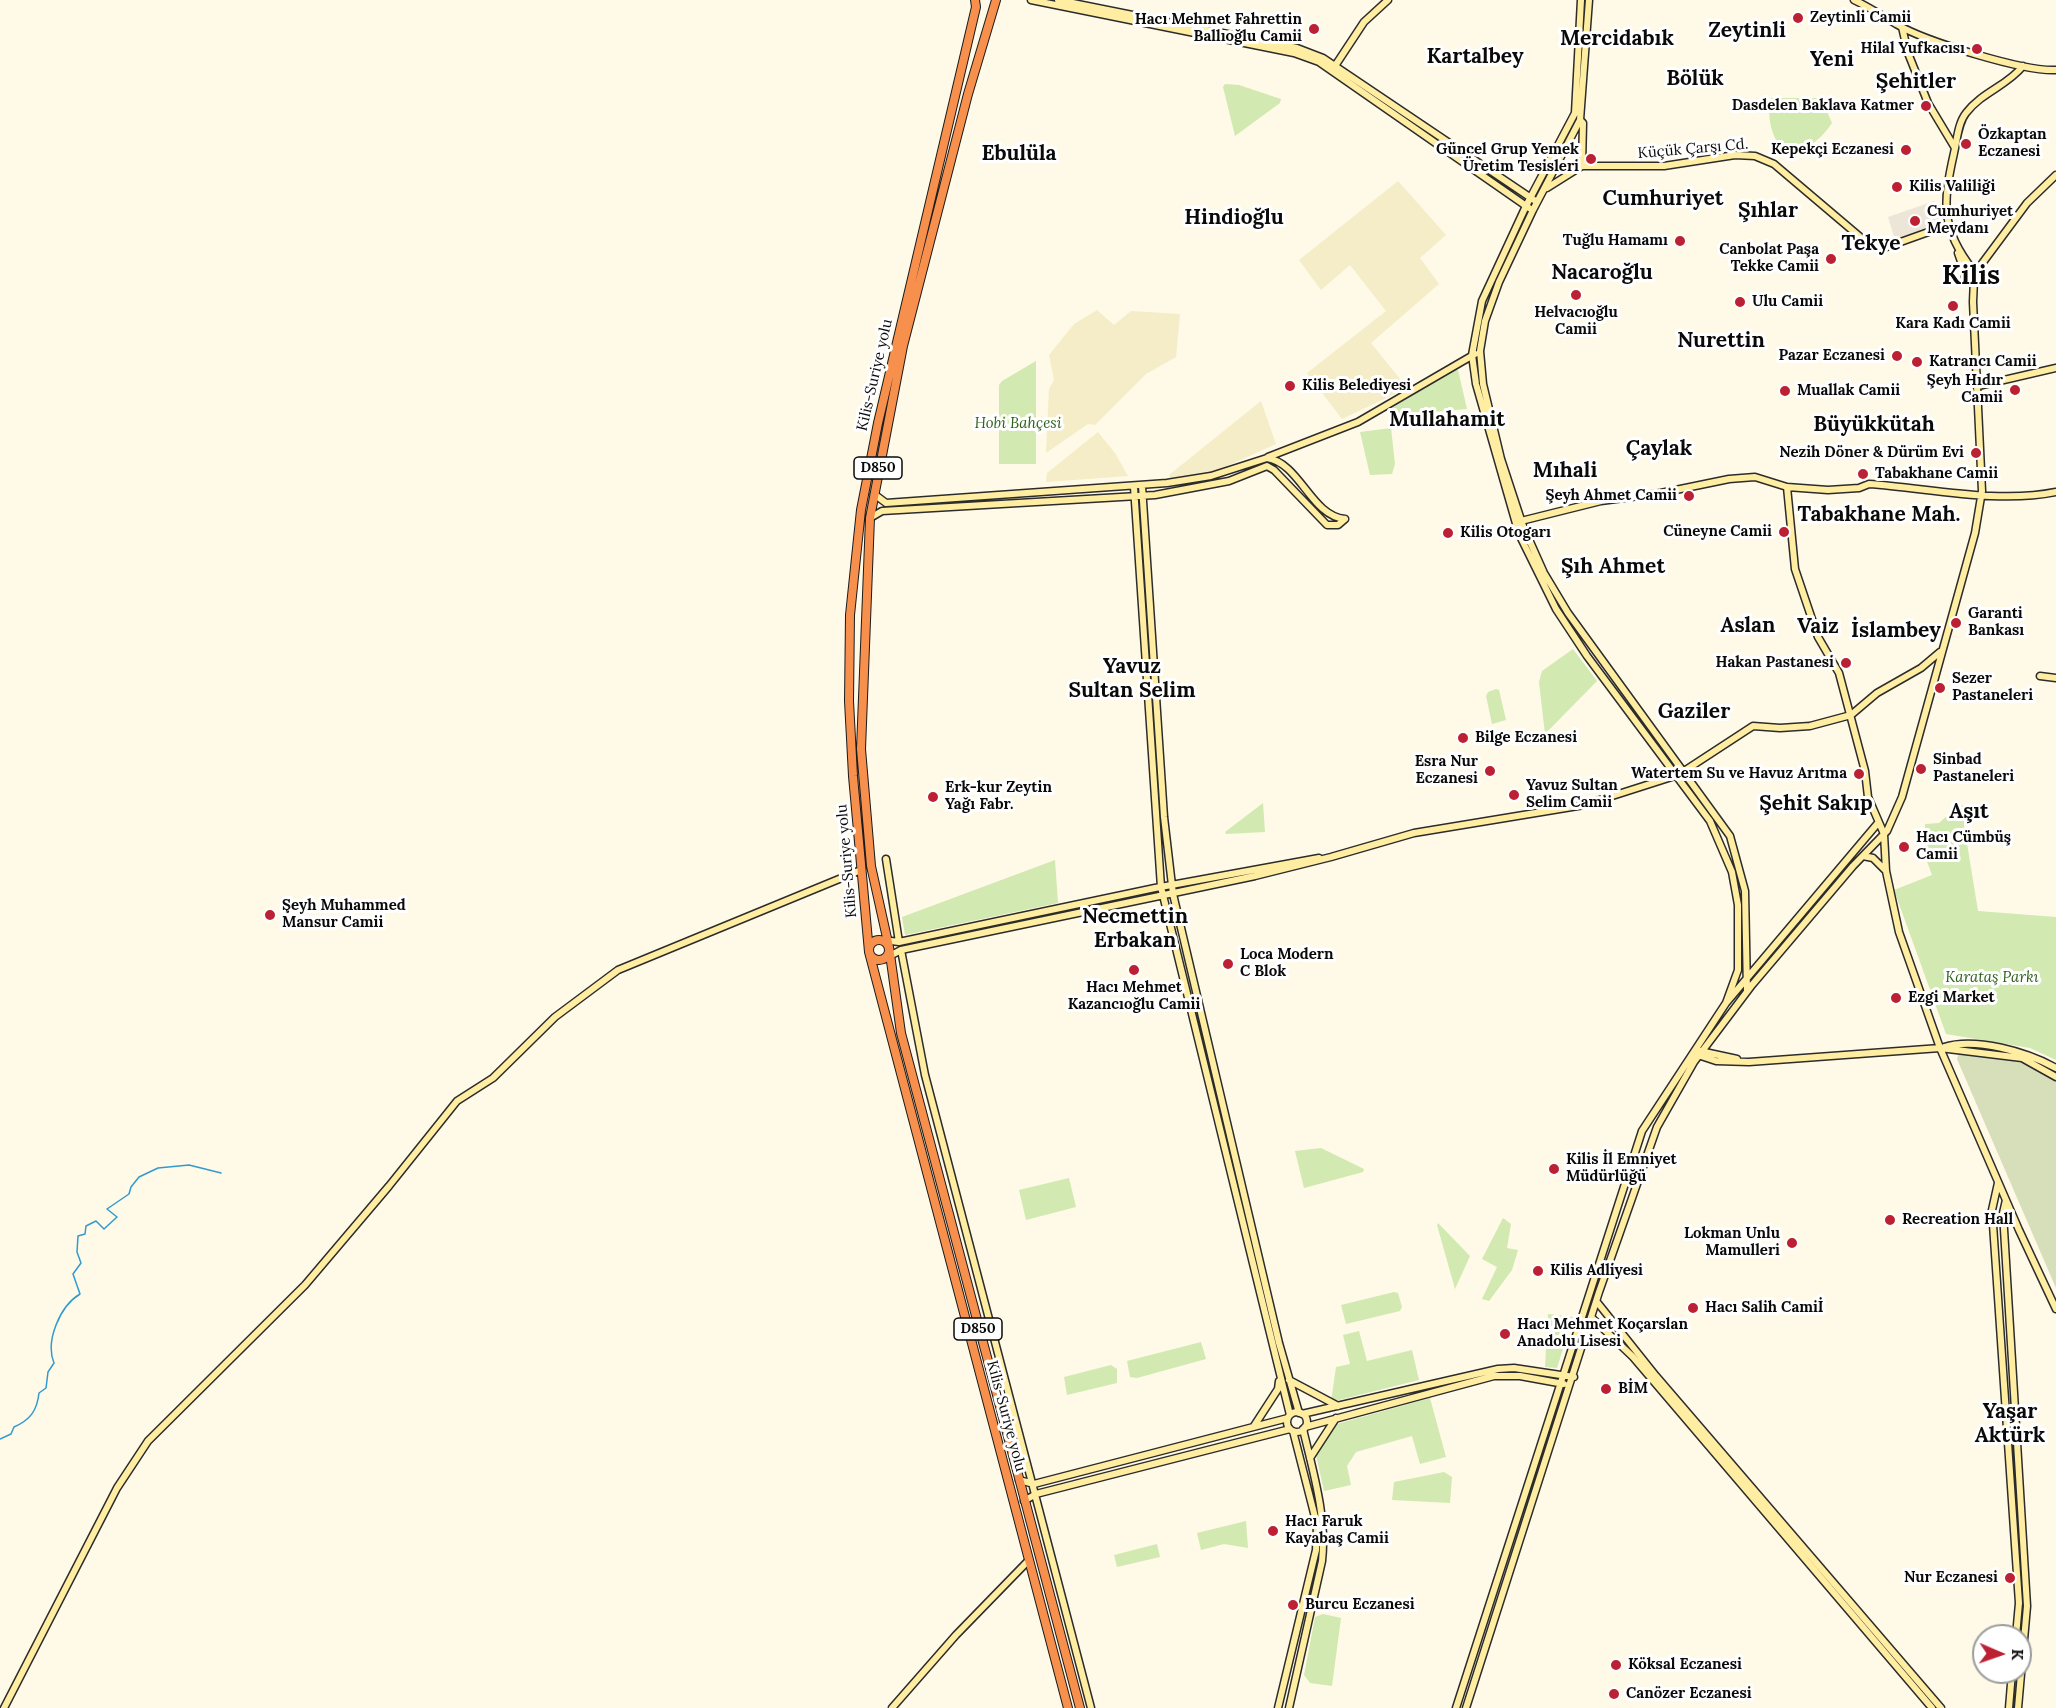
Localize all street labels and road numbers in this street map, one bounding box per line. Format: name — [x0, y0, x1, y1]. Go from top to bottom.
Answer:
street label: Küçük Çarşı Cd. — [1637, 135, 1749, 163]
street label: Kilis-Suriye yolu — [853, 317, 897, 433]
road number: D850 — [854, 457, 902, 479]
street label: Kilis-Suriye yolu — [833, 803, 861, 919]
road number: D850 — [954, 1318, 1002, 1340]
street label: Kilis-Suriye yolu — [983, 1358, 1029, 1474]

